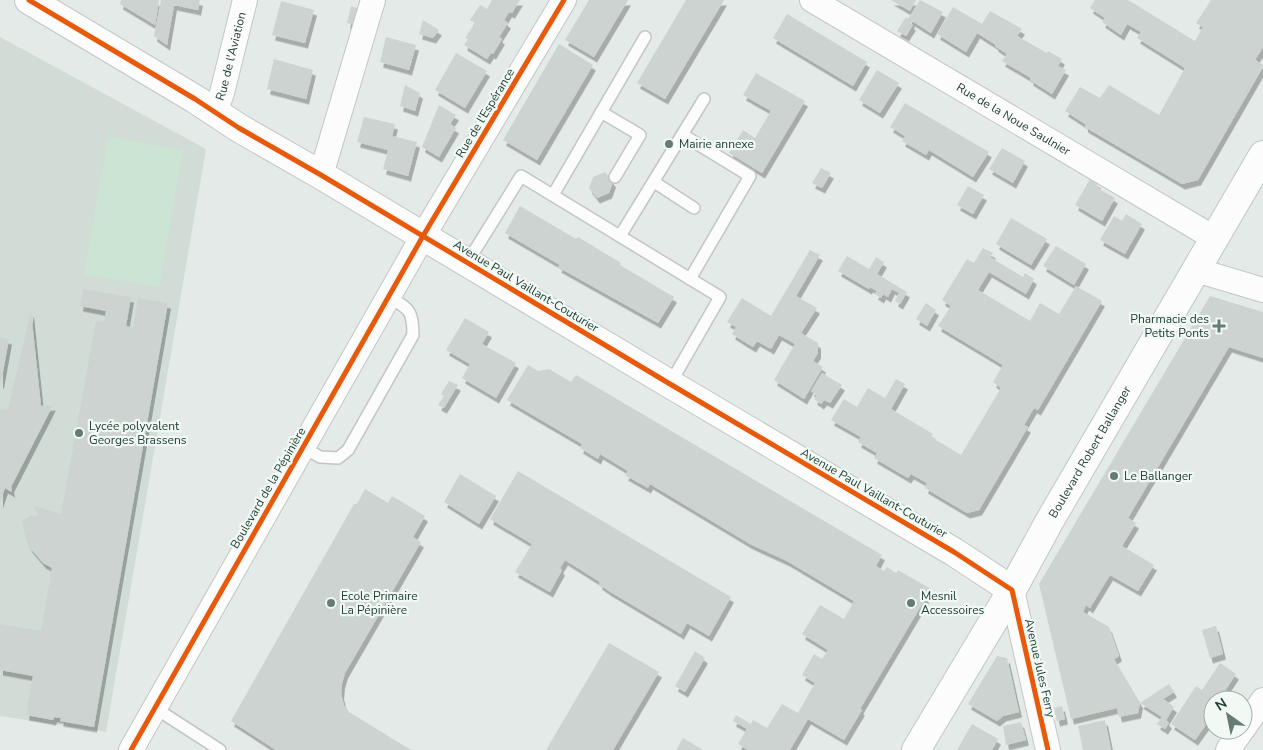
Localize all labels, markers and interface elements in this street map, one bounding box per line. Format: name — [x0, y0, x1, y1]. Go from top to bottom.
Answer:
street label: Rue de l'Aviation — [212, 10, 250, 103]
street label: Rue de l'Espérance — [452, 65, 518, 161]
street label: Rue de la Noue Saulnier — [953, 79, 1074, 160]
place label: Mairie annexe — [679, 136, 754, 152]
marker: Mairie annexe — [663, 138, 675, 150]
street label: Avenue Paul Vaillant-Couturier — [450, 236, 602, 336]
place label: Pharmacie des Petits Ponts — [1130, 311, 1209, 341]
marker: Pharmacie des Petits Ponts — [1213, 320, 1225, 332]
street label: Boulevard Robert Ballanger — [1045, 382, 1135, 521]
place label: Lycée polyvalent Georges Brassens — [89, 418, 187, 448]
street label: Boulevard de la Pépinière — [227, 424, 309, 552]
marker: Lycée polyvalent Georges Brassens — [73, 427, 85, 439]
street label: Avenue Paul Vaillant-Couturier — [798, 444, 951, 542]
place label: Le Ballanger — [1124, 468, 1193, 484]
marker: Le Ballanger — [1108, 470, 1120, 482]
place label: Ecole Primaire La Pépinière — [341, 588, 418, 618]
place label: Mesnil Accessoires — [921, 588, 985, 618]
marker: Ecole Primaire La Pépinière — [325, 597, 337, 609]
marker: Mesnil Accessoires — [905, 597, 917, 609]
street label: Avenue Jules Ferry — [1021, 617, 1059, 720]
north arrow — [1203, 690, 1253, 740]
text: N — [1212, 694, 1231, 715]

